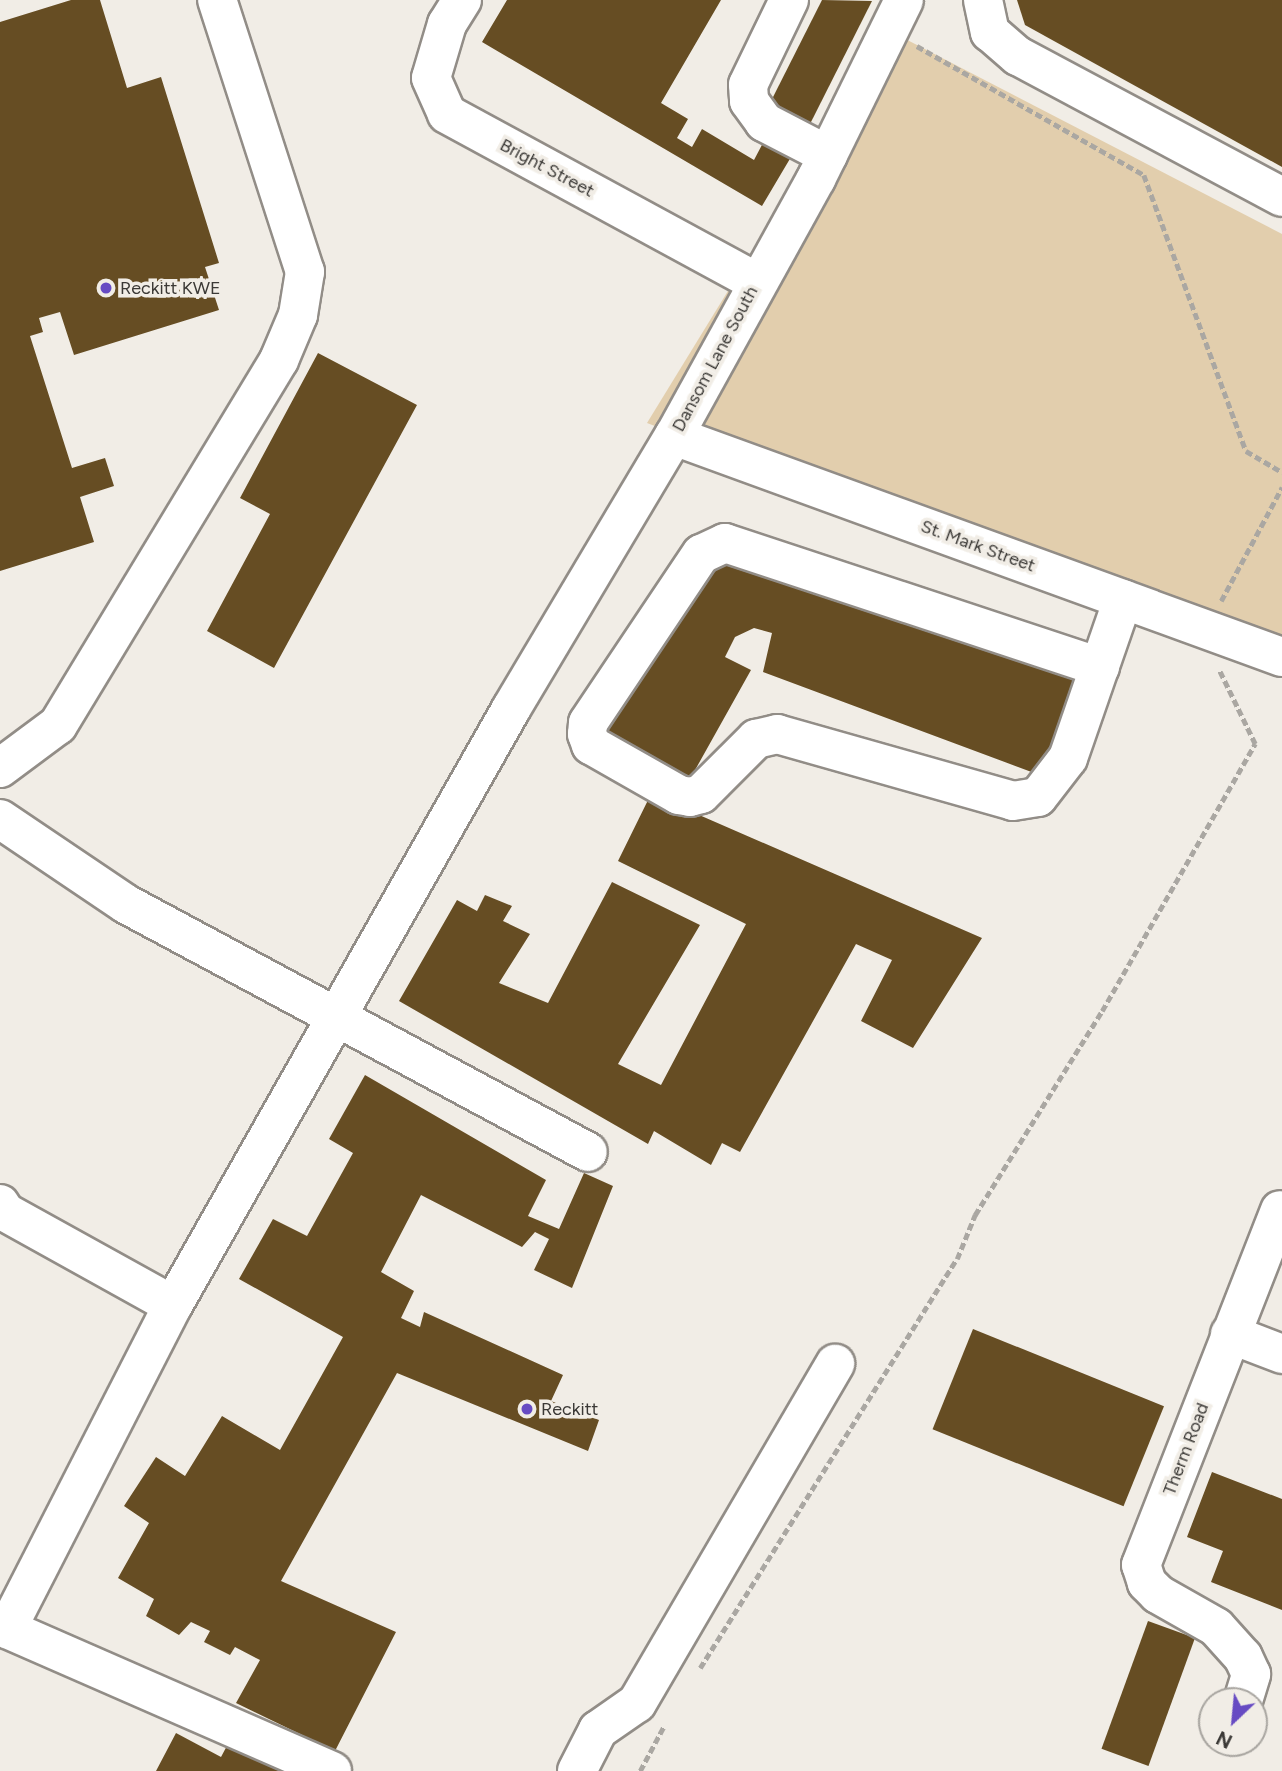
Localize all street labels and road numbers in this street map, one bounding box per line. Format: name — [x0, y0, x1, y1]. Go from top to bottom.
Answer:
street label: Bright Street — [496, 134, 598, 202]
street label: Dansom Lane South — [668, 283, 762, 435]
street label: St. Mark Street — [918, 515, 1038, 577]
street label: Therm Road — [1159, 1400, 1213, 1498]

